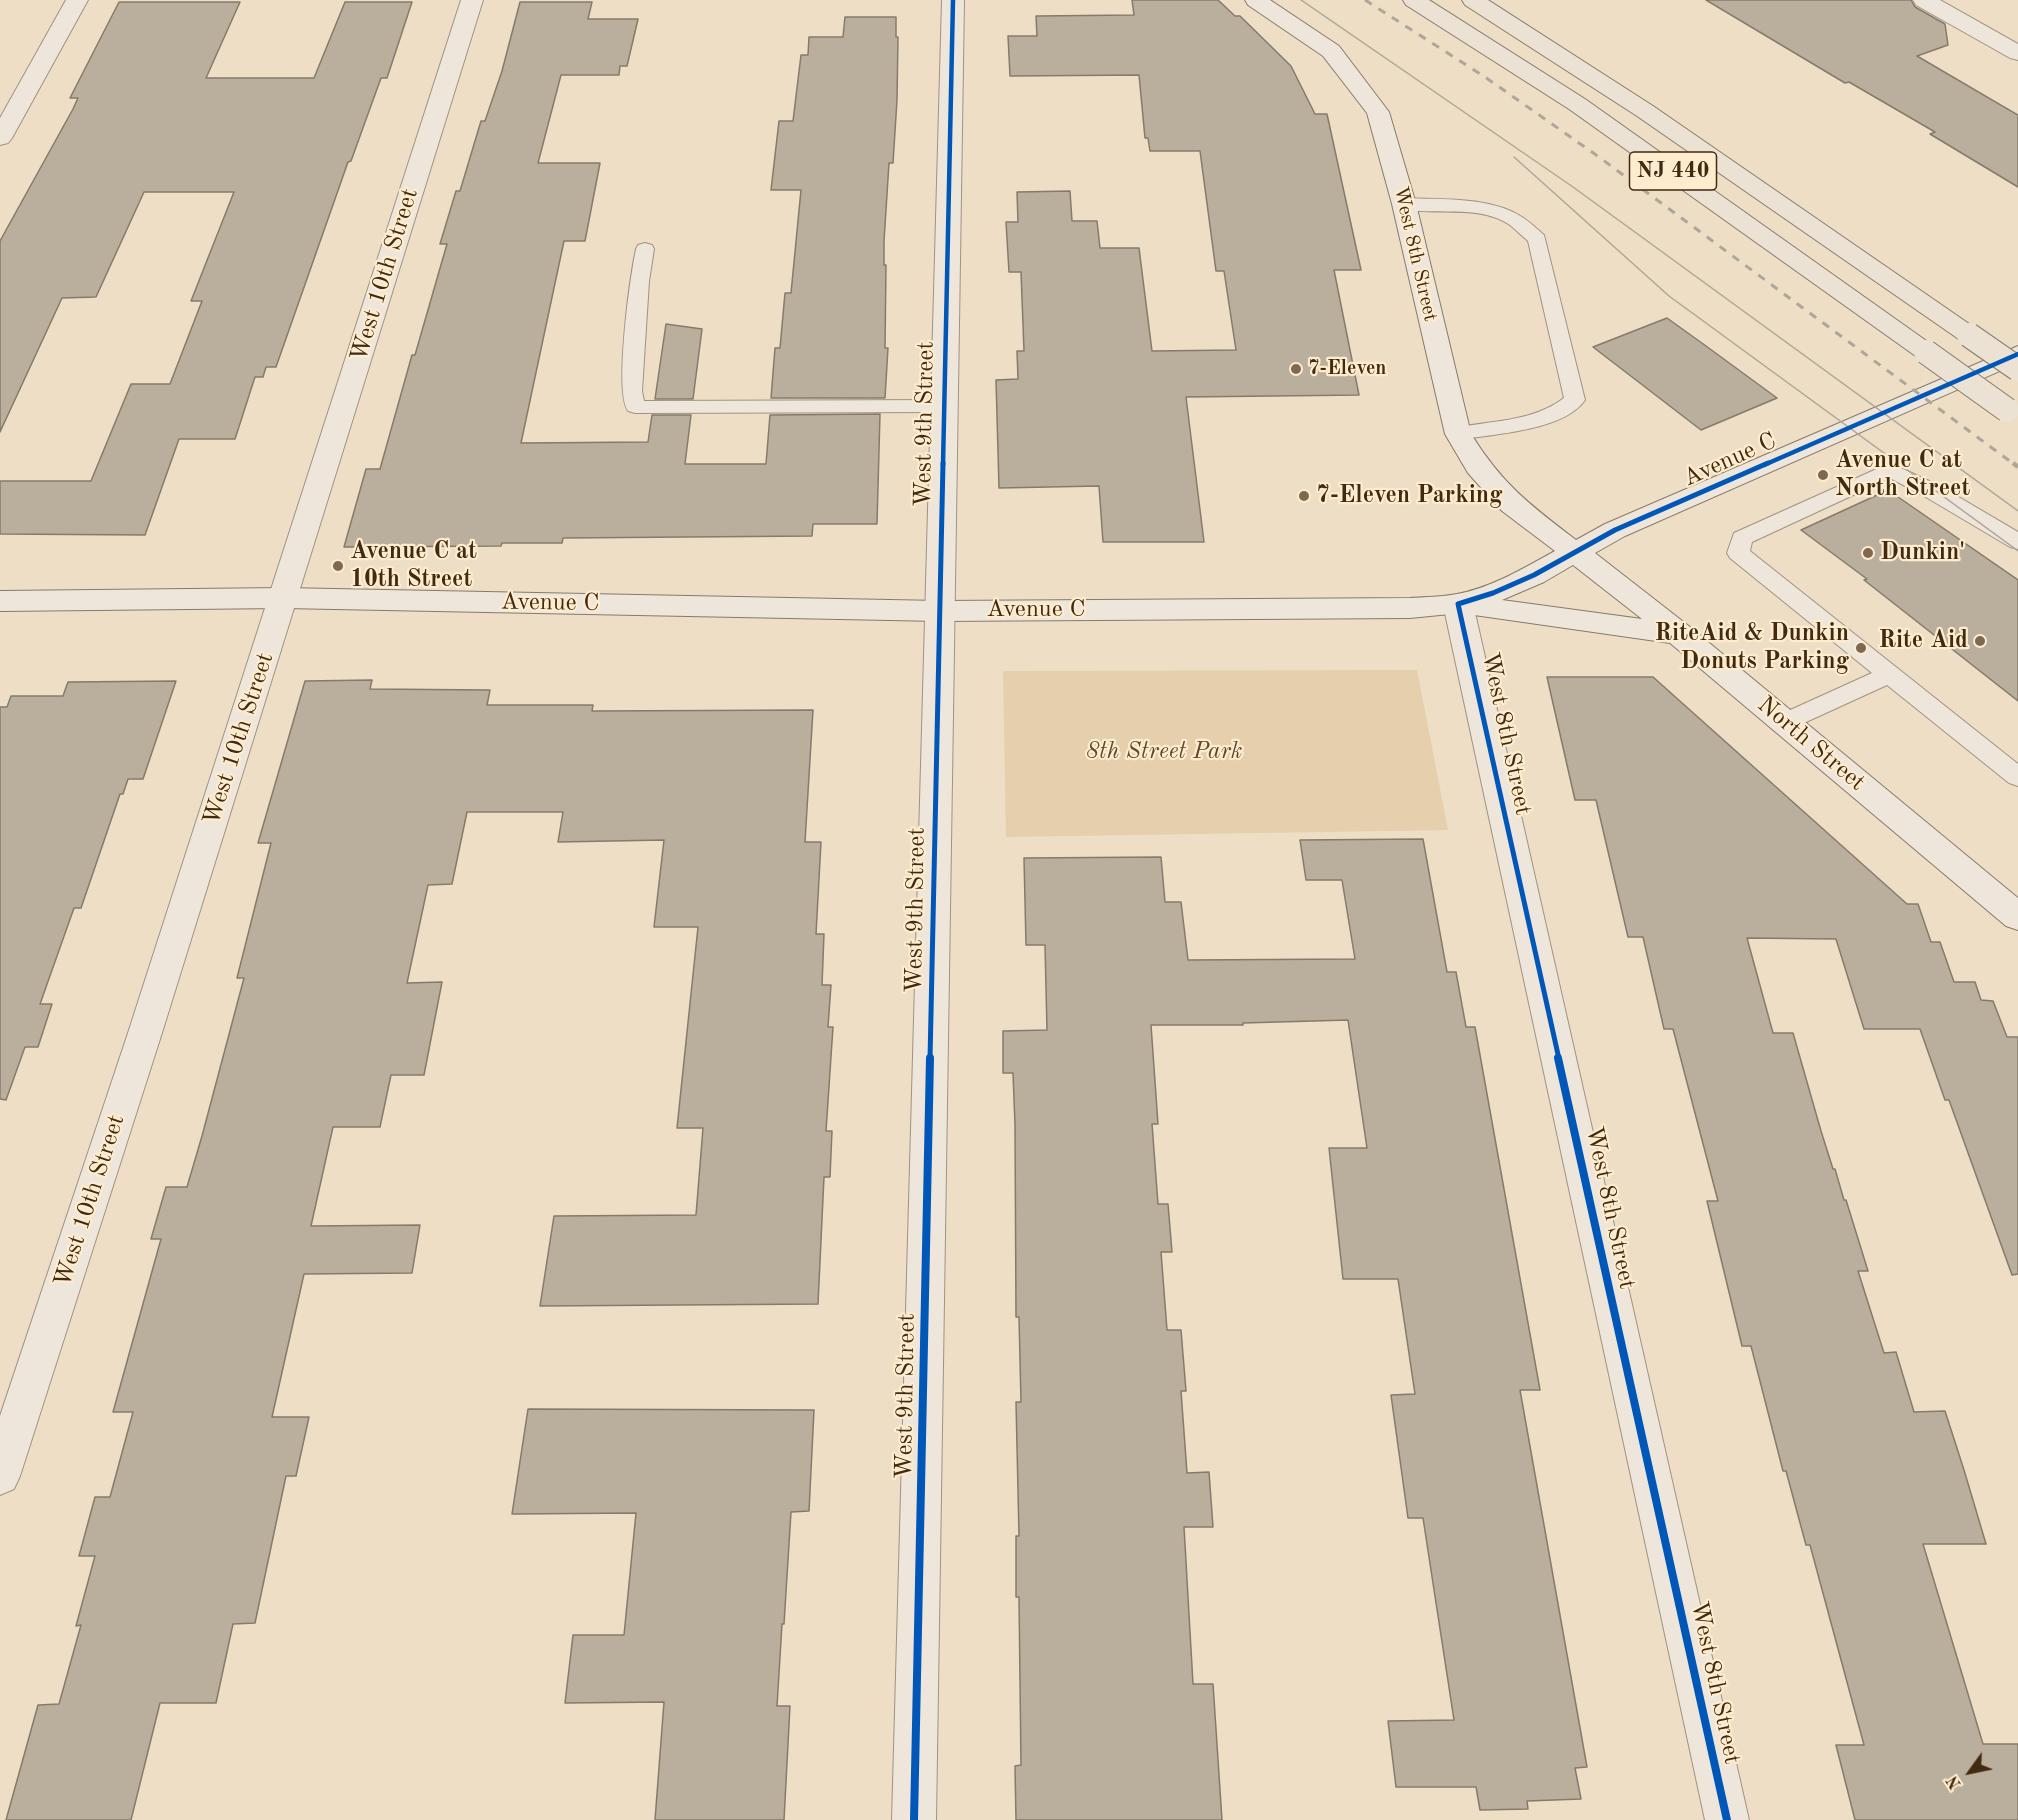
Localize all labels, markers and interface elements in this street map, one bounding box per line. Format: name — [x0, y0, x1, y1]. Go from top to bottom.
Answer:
road number: NJ 440 — [1630, 152, 1716, 190]
street label: West 8th Street — [1388, 184, 1442, 324]
street label: West 10th Street — [345, 185, 425, 365]
street label: West 9th Street — [909, 341, 941, 507]
place label: 7-Eleven — [1308, 357, 1386, 381]
marker: 7-Eleven — [1289, 362, 1303, 376]
street label: Avenue C — [1679, 427, 1781, 493]
place label: Avenue C at North Street — [1835, 447, 1970, 503]
marker: Avenue C at North Street — [1816, 468, 1830, 482]
place label: 7-Eleven Parking — [1316, 482, 1502, 510]
marker: 7-Eleven Parking — [1297, 489, 1311, 503]
place label: Avenue C at 10th Street — [350, 538, 477, 594]
place label: Dunkin' — [1880, 539, 1965, 567]
marker: Dunkin' — [1861, 546, 1875, 560]
marker: Avenue C at 10th Street — [331, 559, 345, 573]
street label: Avenue C — [500, 588, 600, 618]
street label: Avenue C — [986, 596, 1086, 624]
place label: RiteAid & Dunkin Donuts Parking — [1655, 620, 1849, 676]
place label: Rite Aid — [1878, 627, 1968, 655]
marker: Rite Aid — [1973, 634, 1987, 648]
marker: RiteAid & Dunkin Donuts Parking — [1854, 641, 1868, 655]
street label: West 10th Street — [198, 649, 280, 829]
street label: West 8th Street — [1475, 650, 1537, 818]
street label: North Street — [1751, 691, 1871, 797]
park label: 8th Street Park — [1085, 738, 1243, 766]
street label: West 9th Street — [900, 827, 932, 993]
street label: West 10th Street — [49, 1111, 131, 1291]
street label: West 8th Street — [1579, 1124, 1641, 1292]
street label: West 9th Street — [890, 1313, 922, 1479]
street label: West 8th Street — [1684, 1599, 1746, 1767]
north arrow — [1940, 1742, 2000, 1802]
text: N — [1945, 1772, 1965, 1791]

